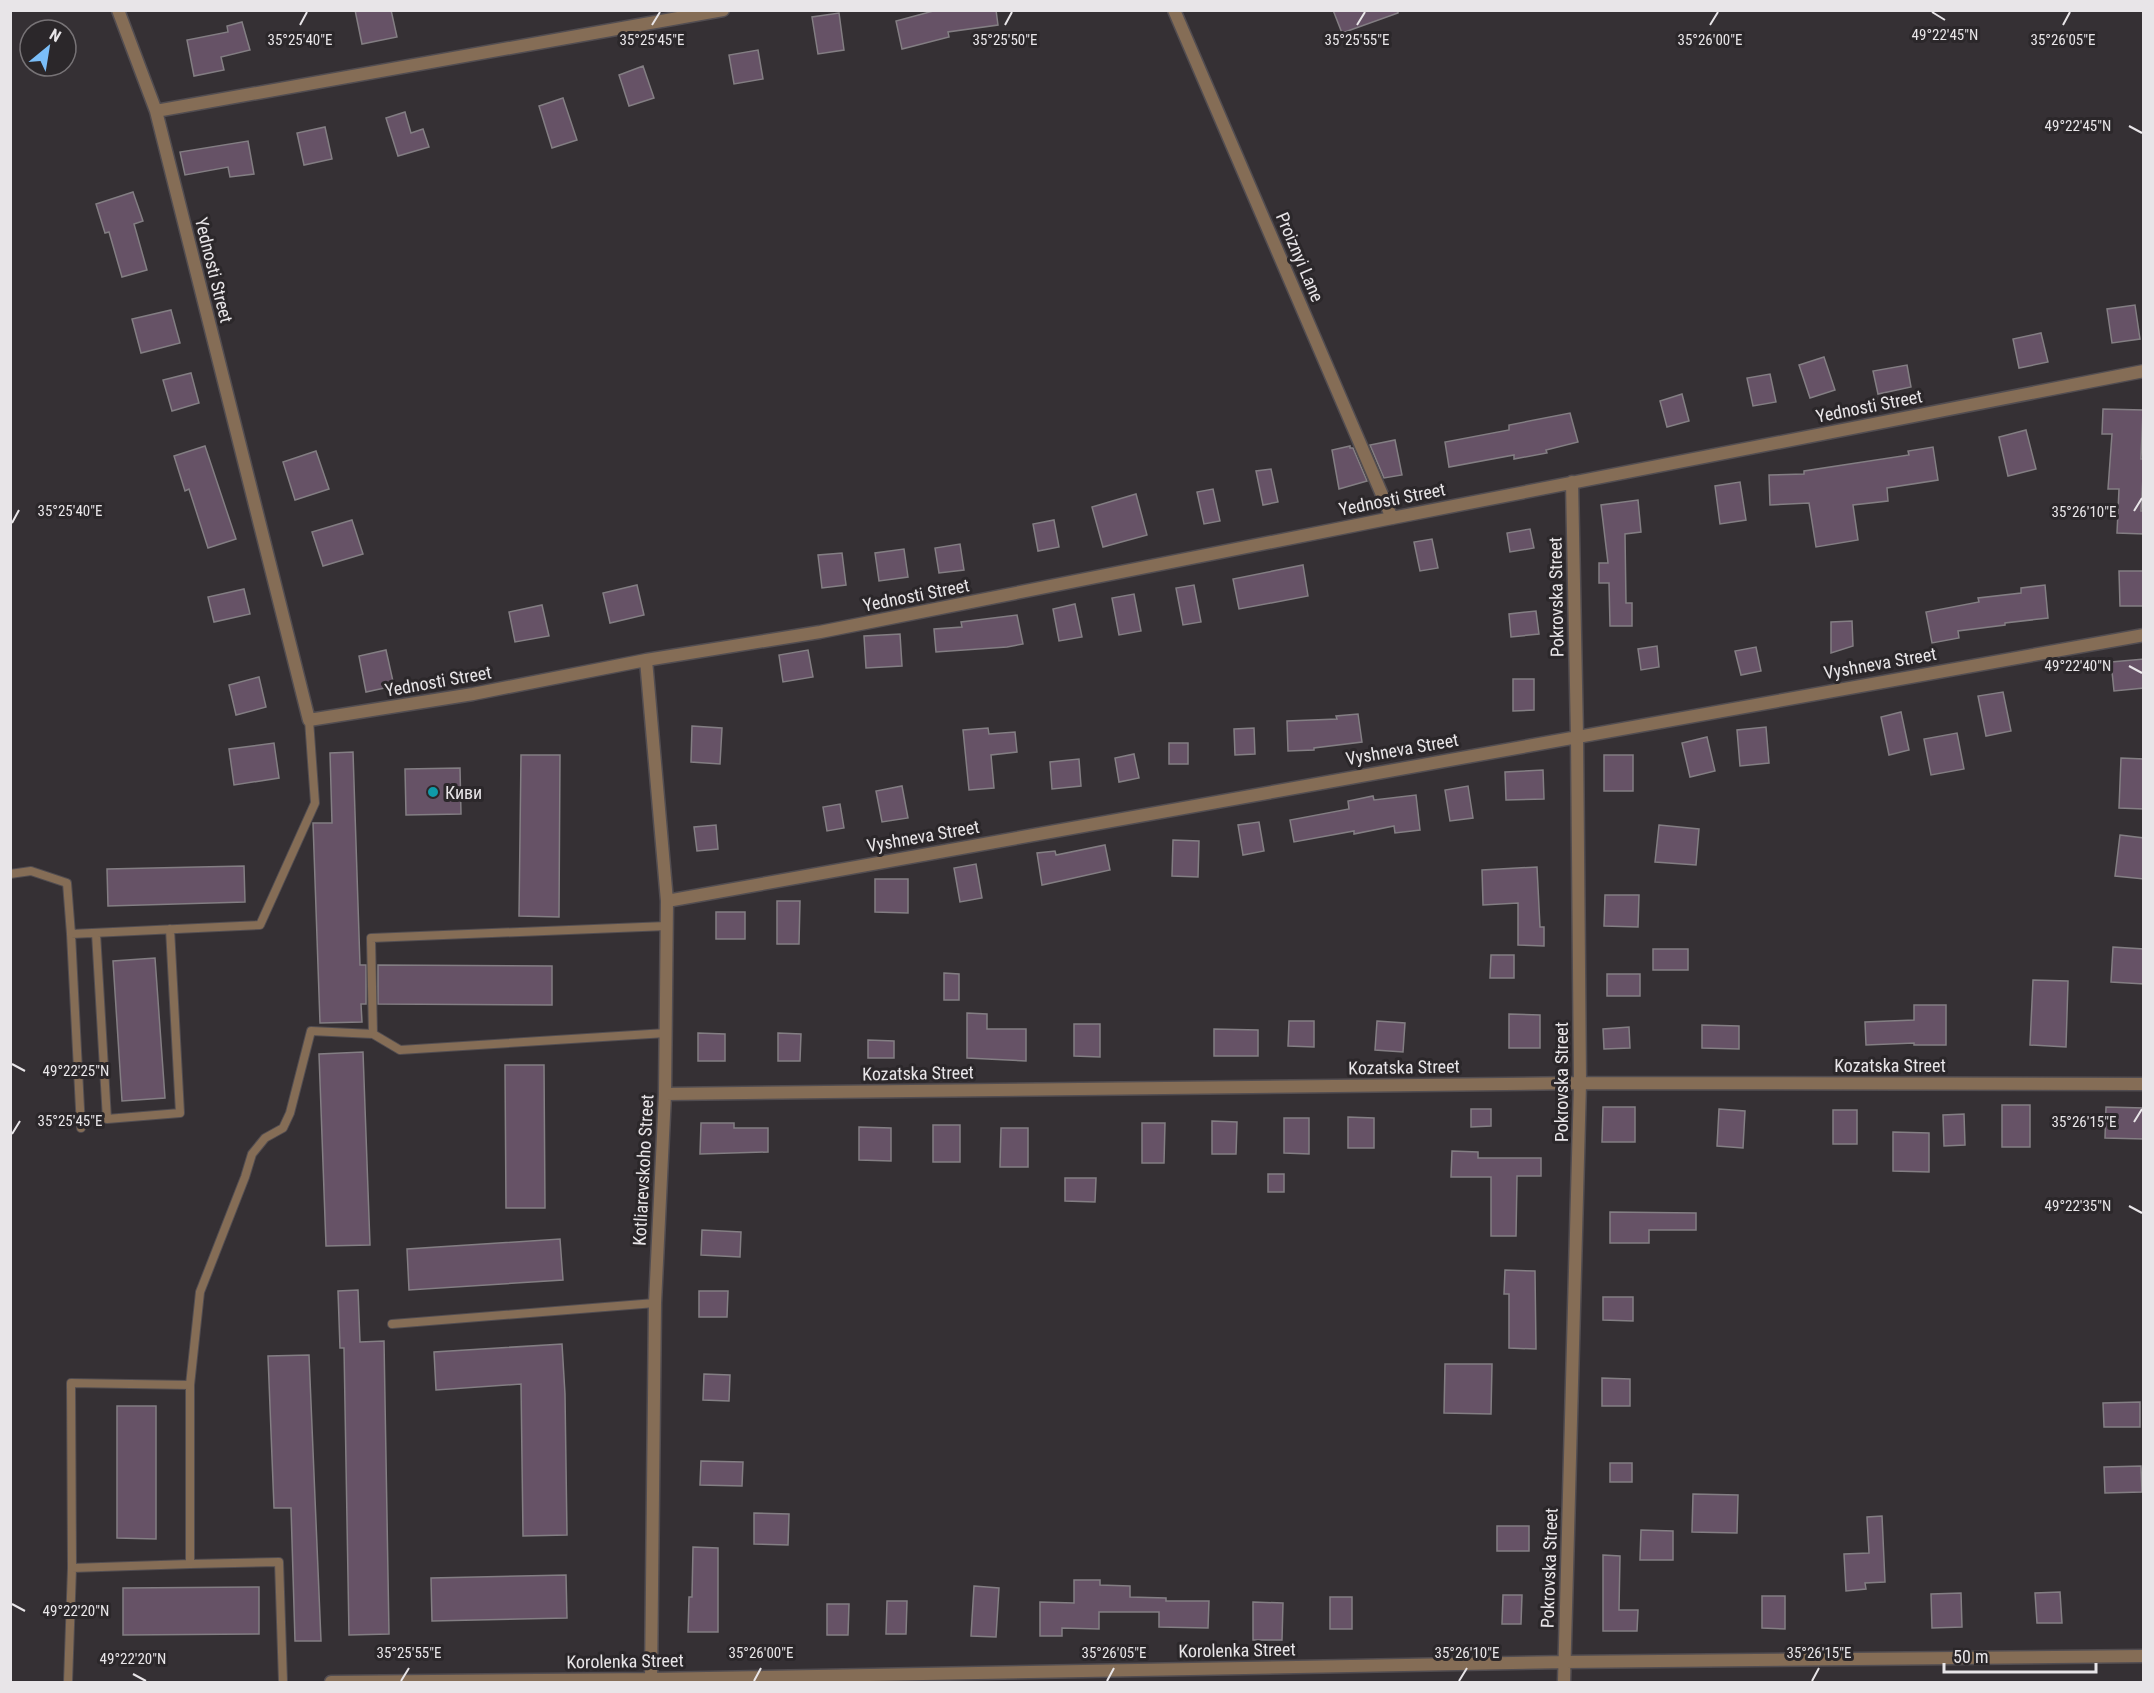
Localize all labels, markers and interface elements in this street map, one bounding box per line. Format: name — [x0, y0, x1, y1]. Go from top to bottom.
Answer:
north arrow — [18, 18, 78, 78]
text: N — [46, 25, 64, 46]
text: 49°22'45"N — [1912, 26, 1978, 44]
text: 35°25'40"E — [268, 31, 332, 49]
text: 35°25'45"E — [620, 31, 684, 49]
text: 35°25'50"E — [973, 31, 1037, 49]
text: 35°25'55"E — [1325, 31, 1389, 49]
text: 35°26'00"E — [1678, 31, 1742, 49]
text: 35°26'05"E — [2031, 31, 2095, 49]
text: 49°22'45"N — [2045, 117, 2111, 135]
street label: Proiznyi Lane — [1272, 209, 1328, 305]
street label: Yednosti Street — [191, 215, 237, 325]
street label: Yednosti Street — [1814, 385, 1924, 427]
street label: Yednosti Street — [1337, 478, 1447, 520]
text: 35°25'40"E — [38, 502, 102, 520]
text: 35°26'10"E — [2052, 503, 2116, 521]
street label: Pokrovska Street — [1544, 537, 1568, 657]
street label: Yednosti Street — [861, 574, 971, 616]
street label: Vyshneva Street — [1822, 643, 1938, 683]
text: 49°22'40"N — [2045, 657, 2111, 675]
street label: Yednosti Street — [383, 661, 493, 701]
street label: Vyshneva Street — [1344, 729, 1460, 769]
place label: Киви — [445, 782, 482, 803]
marker: Киви — [426, 785, 440, 799]
street label: Vyshneva Street — [865, 816, 981, 856]
street label: Pokrovska Street — [1551, 1022, 1572, 1142]
street label: Kozatska Street — [1834, 1055, 1946, 1076]
street label: Kozatska Street — [1348, 1056, 1460, 1078]
text: 49°22'25"N — [43, 1062, 109, 1080]
street label: Kozatska Street — [862, 1062, 974, 1084]
street label: Kotliarevskoho Street — [629, 1094, 657, 1246]
text: 35°25'45"E — [38, 1112, 102, 1130]
text: 35°26'15"E — [2052, 1113, 2116, 1131]
text: 49°22'35"N — [2045, 1197, 2111, 1215]
street label: Pokrovska Street — [1536, 1508, 1562, 1628]
text: 49°22'20"N — [43, 1602, 109, 1620]
scale bar — [1944, 1636, 2096, 1674]
street label: Korolenka Street — [1178, 1638, 1296, 1662]
text: 35°25'55"E — [377, 1644, 441, 1662]
text: 35°26'00"E — [729, 1644, 793, 1662]
text: 35°26'05"E — [1082, 1644, 1146, 1662]
text: 35°26'10"E — [1435, 1644, 1499, 1662]
text: 35°26'15"E — [1787, 1644, 1851, 1662]
text: 50 m — [1953, 1646, 1988, 1667]
street label: Korolenka Street — [566, 1649, 684, 1673]
text: 49°22'20"N — [100, 1650, 166, 1668]

